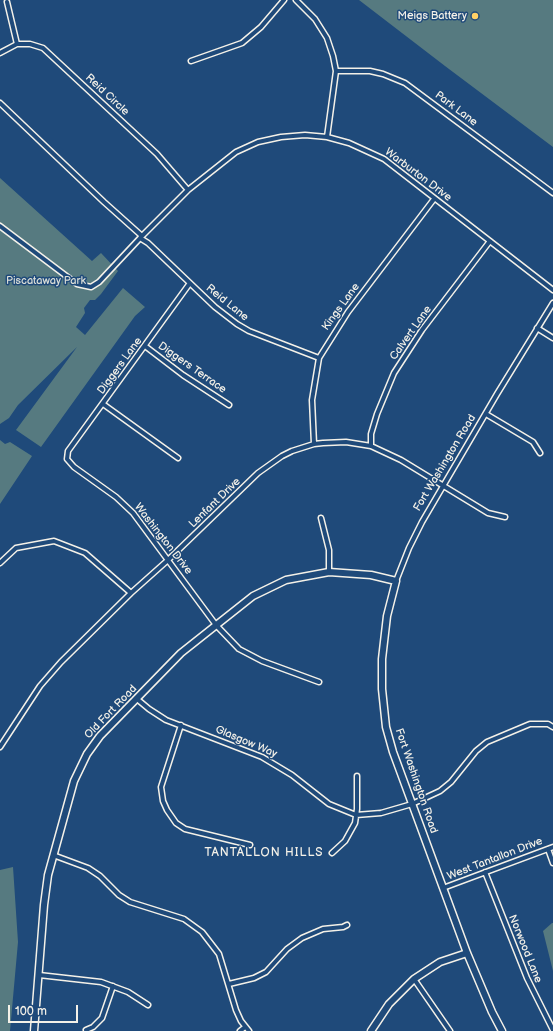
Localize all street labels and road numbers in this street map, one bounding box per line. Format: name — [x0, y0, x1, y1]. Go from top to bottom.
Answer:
street label: Reid Circle — [82, 71, 132, 119]
street label: Park Lane — [432, 89, 480, 129]
street label: Warburton Drive — [382, 146, 454, 204]
street label: Kings Lane — [319, 281, 363, 333]
street label: Reid Lane — [203, 282, 251, 324]
street label: Calvert Lane — [387, 303, 435, 363]
street label: Diggers Lane — [95, 335, 145, 397]
street label: Diggers Terrace — [155, 339, 229, 397]
street label: Fort Washington Road — [411, 412, 479, 514]
street label: Lenfant Drive — [187, 475, 243, 531]
street label: Washington Drive — [131, 501, 195, 577]
street label: Old Fort Road — [82, 682, 140, 742]
street label: Glasgow Way — [213, 723, 279, 761]
street label: Fort Washington Road — [392, 727, 440, 835]
street label: West Tantallon Drive — [445, 835, 545, 883]
street label: Norwood Lane — [505, 913, 545, 985]

